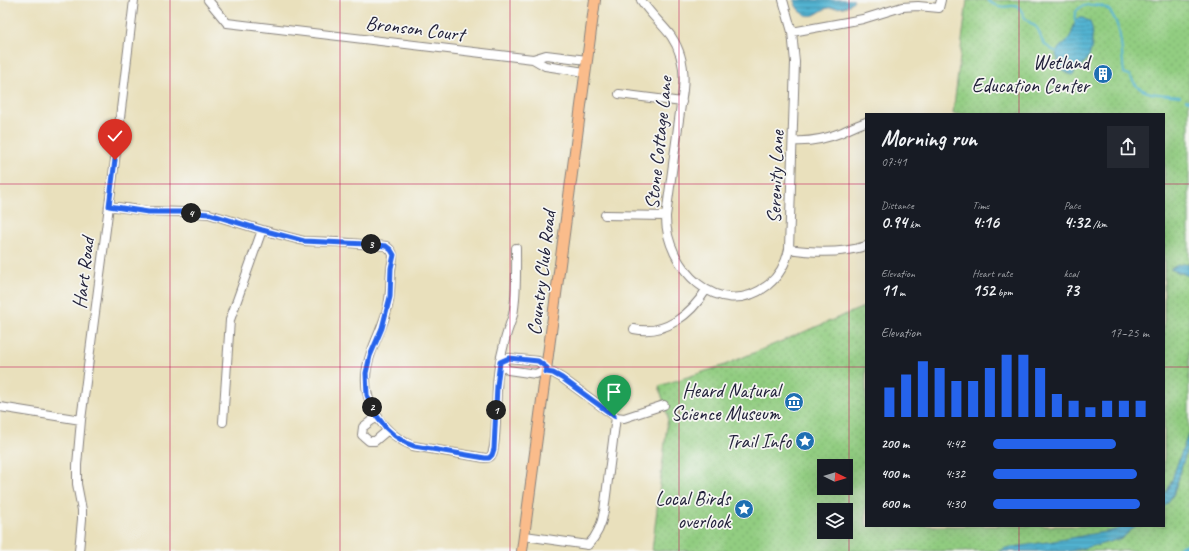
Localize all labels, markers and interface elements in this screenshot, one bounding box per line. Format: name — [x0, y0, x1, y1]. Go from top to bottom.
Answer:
street label: Bronson Court — [364, 10, 469, 47]
place label: Wetland Education Center — [972, 50, 1092, 98]
building icon: Wetland Education Center — [1092, 63, 1114, 85]
street label: Stone Cottage Lane — [639, 74, 678, 211]
pin — [98, 119, 132, 160]
icon: check — [104, 125, 126, 147]
text: Morning run — [881, 125, 977, 153]
button: share — [1107, 126, 1149, 168]
street label: Serenity Lane — [761, 128, 790, 224]
text: 07:41 — [881, 154, 907, 170]
text: Distance — [881, 198, 914, 212]
text: Time — [972, 198, 989, 212]
text: Pace — [1064, 198, 1081, 212]
pin: 4 — [181, 203, 201, 223]
text: 4 — [189, 206, 193, 220]
street label: Country Club Road — [521, 206, 562, 337]
text: 0.94 — [881, 212, 907, 233]
text: 4:16 — [972, 212, 999, 233]
text: 4:32 — [1064, 212, 1090, 233]
text: km — [907, 217, 921, 231]
text: /km — [1090, 217, 1107, 231]
street label: Hart Road — [67, 233, 101, 310]
pin: 3 — [361, 234, 381, 254]
text: 3 — [369, 237, 373, 251]
text: Elevation — [881, 266, 915, 280]
text: Heart rate — [972, 266, 1012, 280]
text: kcal — [1064, 266, 1078, 280]
text: 11 — [881, 280, 896, 301]
text: 152 — [972, 280, 995, 301]
text: 73 — [1064, 280, 1079, 301]
text: m — [896, 285, 905, 299]
text: bpm — [995, 285, 1013, 299]
text: Elevation — [881, 325, 921, 341]
text: 17–25 m — [1109, 325, 1149, 341]
pin — [597, 375, 631, 416]
place label: Heard Natural Science Museum — [671, 378, 784, 426]
icon: arrive — [603, 381, 625, 403]
museum icon: Heard Natural Science Museum — [783, 391, 805, 413]
pin: 2 — [362, 397, 382, 417]
text: 2 — [370, 400, 374, 414]
pin: 1 — [486, 400, 506, 420]
text: 1 — [494, 403, 498, 417]
place label: Trail Info — [726, 429, 792, 454]
place icon: Trail Info — [794, 430, 816, 452]
text: 200 m — [881, 436, 909, 452]
text: 4:42 — [945, 436, 965, 452]
north arrow — [817, 459, 853, 495]
map controls — [817, 459, 853, 539]
text: 400 m — [881, 466, 909, 482]
text: 4:32 — [945, 466, 965, 482]
place label: Local Birds overlook — [655, 486, 732, 534]
text: 600 m — [881, 496, 909, 512]
text: 4:30 — [945, 496, 965, 512]
place icon: Local Birds overlook — [733, 498, 755, 520]
button: layers — [817, 503, 853, 539]

